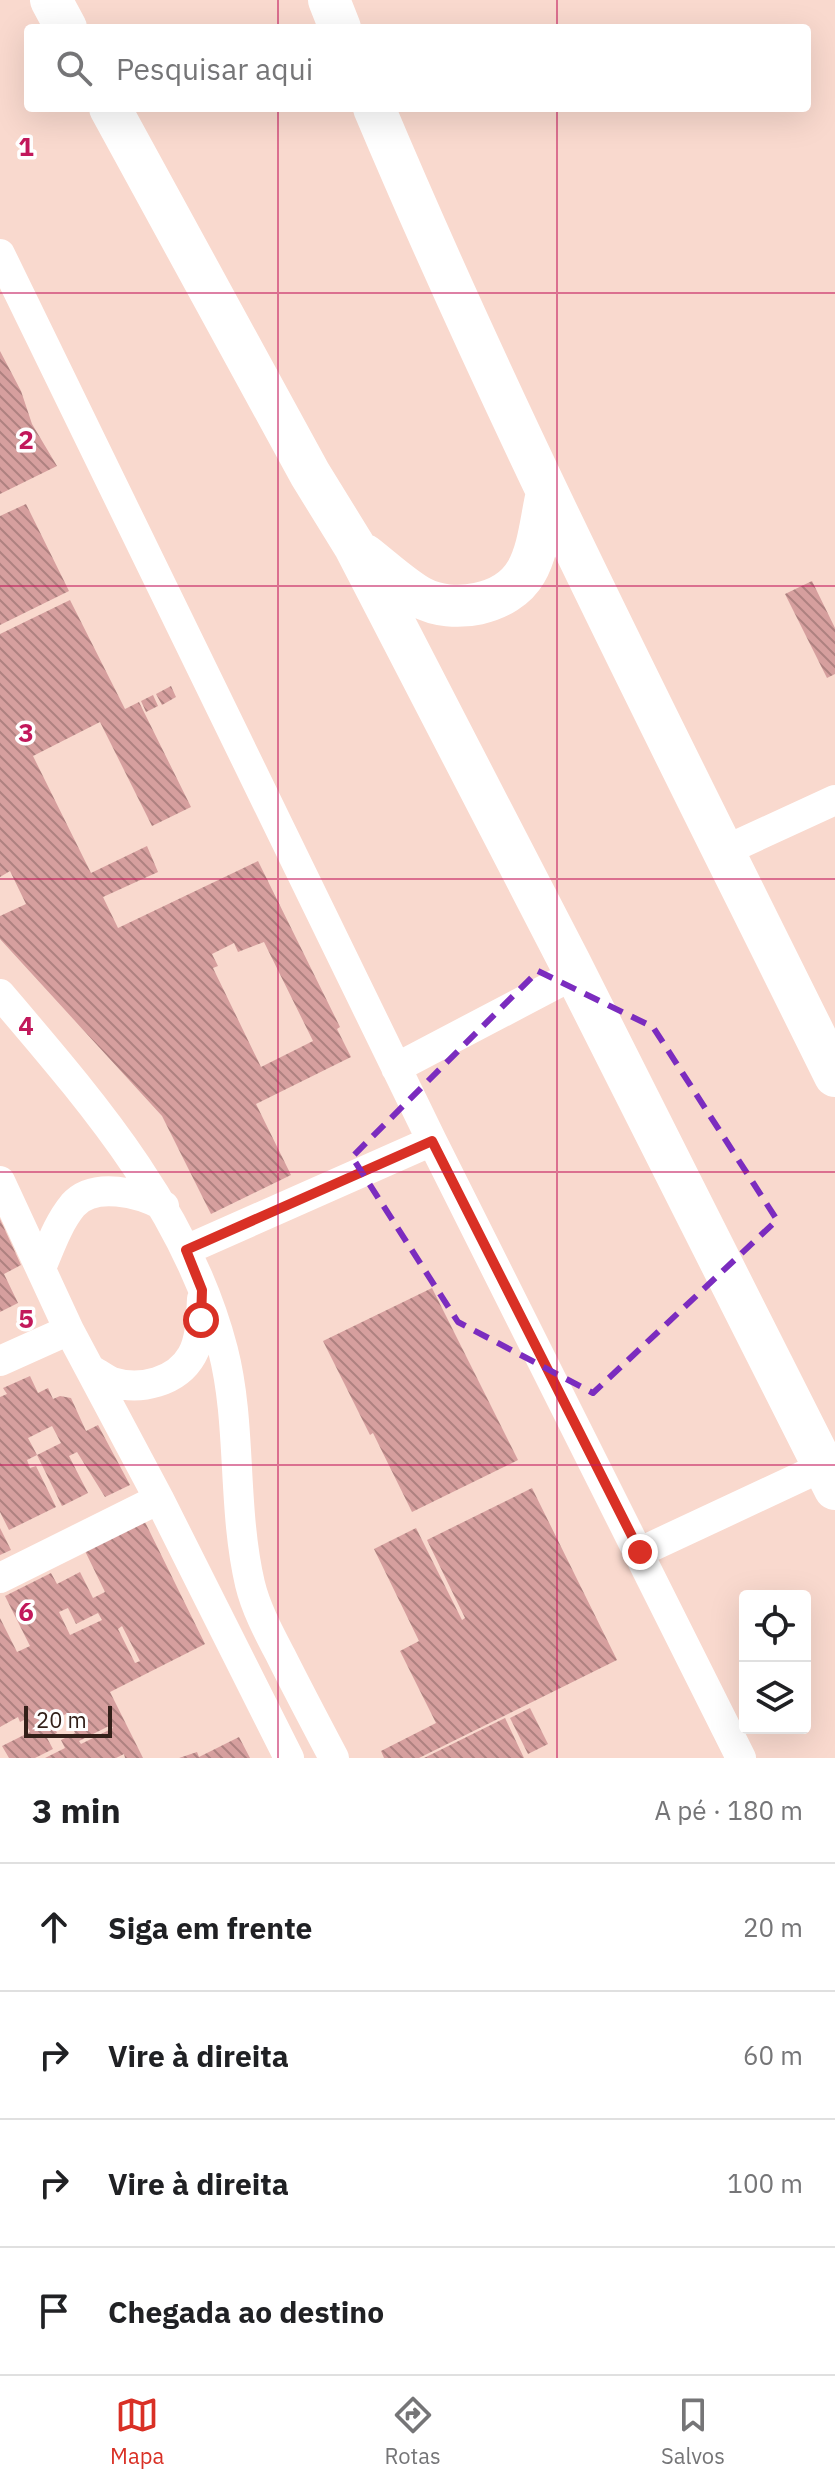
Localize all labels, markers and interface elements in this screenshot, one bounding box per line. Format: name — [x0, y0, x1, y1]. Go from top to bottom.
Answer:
search box — [24, 24, 811, 112]
icon: search — [52, 46, 96, 90]
text: Pesquisar aqui — [116, 49, 313, 88]
text: 1 — [18, 129, 34, 163]
text: 2 — [18, 422, 34, 456]
text: 3 — [18, 715, 34, 749]
text: 4 — [18, 1008, 34, 1042]
text: 5 — [18, 1301, 34, 1335]
route start — [183, 1302, 219, 1338]
route end — [622, 1534, 658, 1570]
map controls — [739, 1590, 811, 1734]
button: locate — [739, 1590, 811, 1662]
text: 6 — [18, 1594, 34, 1628]
button: layers — [739, 1662, 811, 1734]
scale bar — [24, 1702, 112, 1738]
text: 20 m — [36, 1705, 87, 1734]
text: 3 min — [32, 1788, 121, 1832]
text: A pé · 180 m — [654, 1793, 803, 1827]
icon: ahead — [32, 1905, 76, 1949]
text: Siga em frente — [108, 1908, 312, 1947]
text: 20 m — [743, 1910, 803, 1944]
icon: right — [32, 2033, 76, 2077]
text: Vire à direita — [108, 2036, 289, 2075]
text: 60 m — [743, 2038, 803, 2072]
icon: right — [32, 2161, 76, 2205]
text: Vire à direita — [108, 2164, 289, 2203]
text: 100 m — [727, 2166, 803, 2200]
icon: arrive — [32, 2289, 76, 2333]
text: Chegada ao destino — [108, 2292, 384, 2331]
tab: Mapa — [110, 2393, 164, 2470]
tab: Rotas — [384, 2393, 441, 2470]
tab: Salvos — [661, 2393, 725, 2470]

